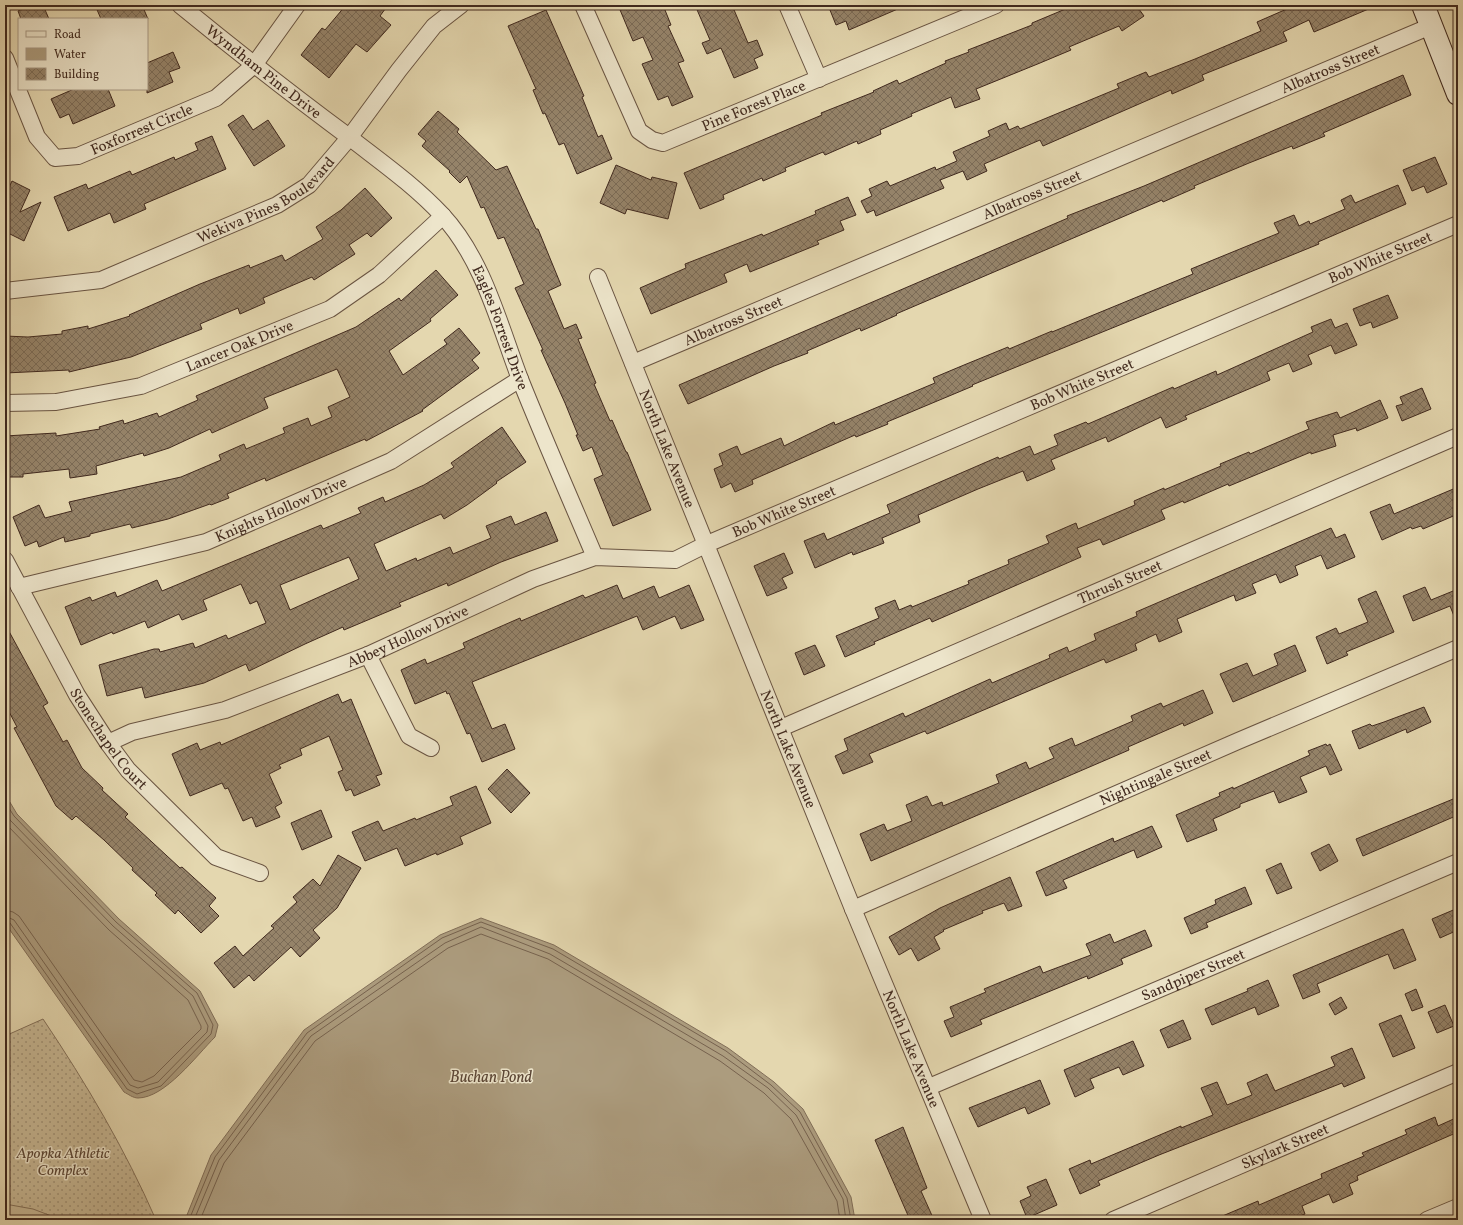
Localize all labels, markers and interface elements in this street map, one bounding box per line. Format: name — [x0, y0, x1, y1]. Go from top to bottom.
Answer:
legend — [18, 18, 148, 90]
street label: Wyndham Pine Drive — [200, 21, 325, 125]
text: Road — [54, 27, 81, 43]
street label: Albatross Street — [1278, 40, 1384, 100]
text: Water — [54, 47, 86, 63]
text: Building — [54, 67, 99, 83]
street label: Pine Forest Place — [699, 76, 809, 138]
street label: Foxforrest Circle — [88, 100, 197, 161]
street label: Wekiva Pines Boulevard — [194, 153, 340, 250]
street label: Albatross Street — [980, 166, 1085, 226]
street label: Bob White Street — [1325, 227, 1436, 290]
street label: Eagles Forrest Drive — [466, 262, 533, 394]
street label: Albatross Street — [681, 292, 787, 352]
street label: Lancer Oak Drive — [183, 316, 297, 379]
street label: Bob White Street — [1027, 354, 1138, 417]
street label: North Lake Avenue — [633, 387, 699, 511]
street label: Knights Hollow Drive — [212, 473, 351, 549]
street label: Bob White Street — [729, 481, 840, 544]
street label: Thrush Street — [1075, 556, 1166, 611]
street label: Abbey Hollow Drive — [344, 601, 472, 674]
street label: Stonechapel Court — [63, 685, 151, 795]
street label: North Lake Avenue — [754, 687, 820, 812]
street label: Nightingale Street — [1097, 745, 1215, 812]
street label: Sandpiper Street — [1139, 945, 1249, 1007]
street label: North Lake Avenue — [876, 987, 944, 1111]
water label: Buchan Pond — [450, 1067, 533, 1089]
street label: Skylark Street — [1238, 1120, 1333, 1176]
park label: Apopka Athletic Complex — [16, 1144, 110, 1182]

